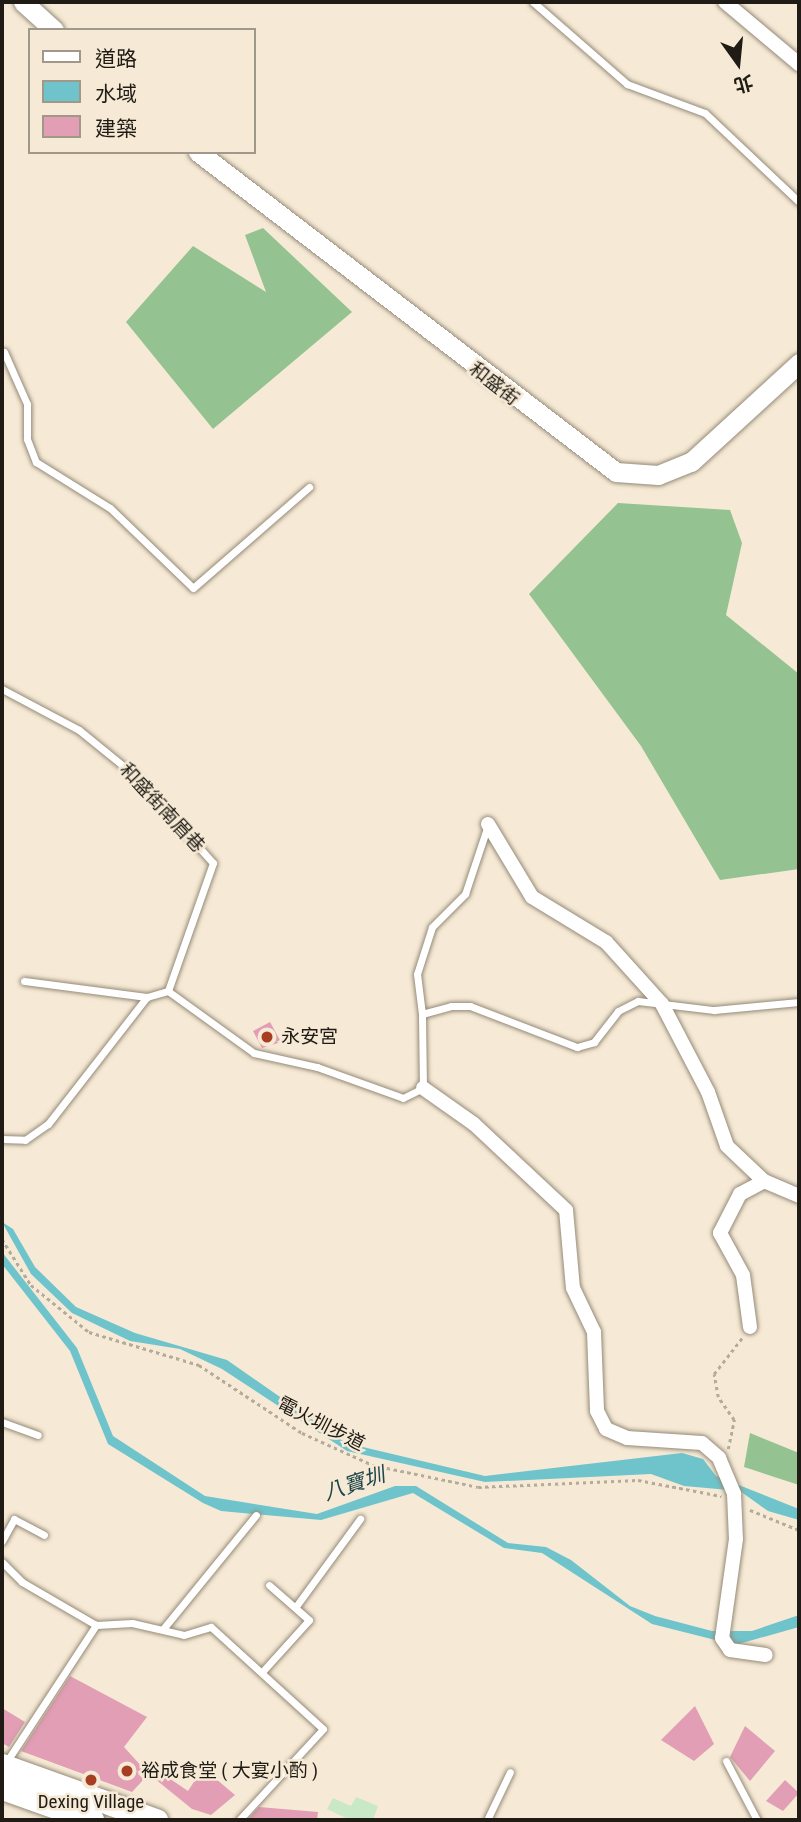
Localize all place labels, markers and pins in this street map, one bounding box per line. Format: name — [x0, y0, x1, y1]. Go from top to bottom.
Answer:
place label: 永安宮 — [281, 1026, 338, 1048]
marker: 永安宮 — [259, 1029, 275, 1045]
place label: 裕成食堂 ( 大宴小酌 ) — [141, 1760, 318, 1782]
marker: 裕成食堂 ( 大宴小酌 ) — [119, 1763, 135, 1779]
marker: Dexing Village — [83, 1772, 99, 1788]
place label: Dexing Village — [38, 1791, 144, 1813]

